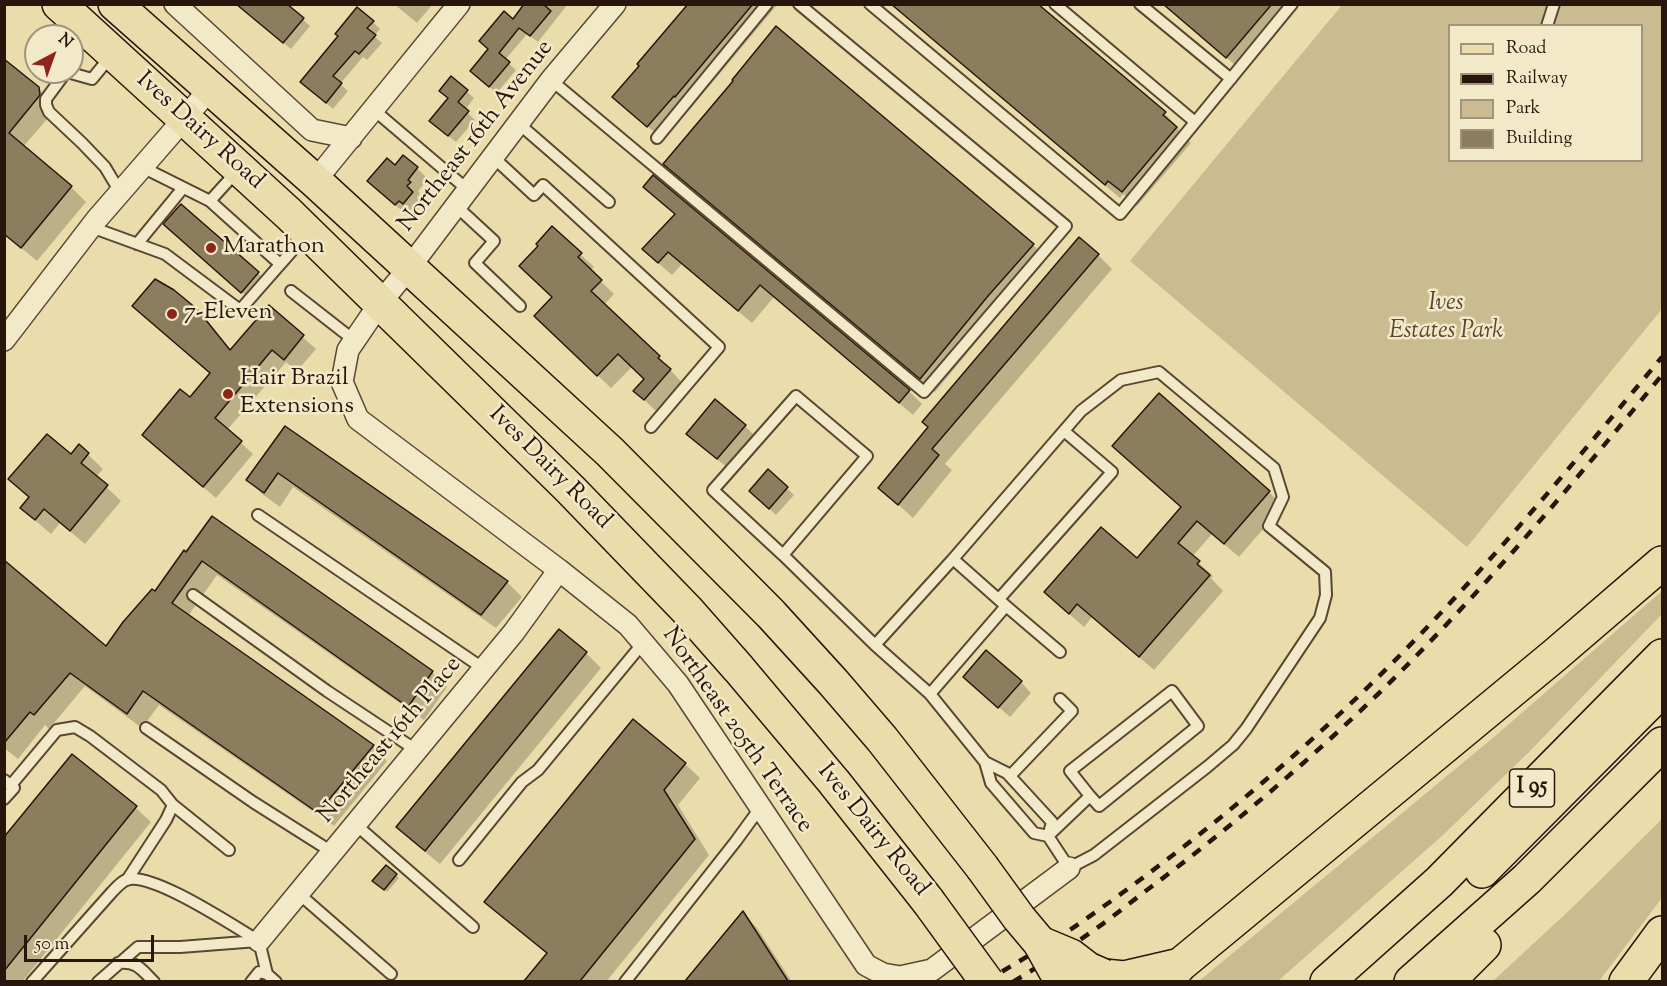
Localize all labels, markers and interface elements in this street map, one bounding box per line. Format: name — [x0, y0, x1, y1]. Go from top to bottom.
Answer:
north arrow — [24, 24, 84, 84]
legend — [1448, 24, 1643, 162]
text: N — [52, 29, 77, 54]
street label: Northeast 16th Avenue — [393, 35, 561, 239]
text: Road — [1506, 36, 1546, 62]
text: Railway — [1506, 66, 1568, 92]
street label: Ives Dairy Road — [129, 67, 269, 197]
text: Park — [1506, 96, 1540, 122]
text: Building — [1506, 126, 1572, 152]
place label: Marathon — [223, 234, 325, 262]
marker: Marathon — [204, 241, 218, 255]
park label: Ives Estates Park — [1389, 291, 1503, 347]
place label: 7-Eleven — [184, 300, 273, 328]
marker: 7-Eleven — [165, 307, 179, 321]
place label: Hair Brazil Extensions — [240, 366, 354, 422]
marker: Hair Brazil Extensions — [221, 387, 235, 401]
street label: Ives Dairy Road — [481, 401, 617, 537]
street label: Northeast 205th Terrace — [654, 623, 818, 839]
street label: Northeast 16th Place — [313, 652, 469, 830]
street label: Ives Dairy Road — [810, 759, 934, 903]
road number: I 95 — [1510, 769, 1555, 807]
scale bar — [27, 923, 158, 961]
text: 50 m — [35, 932, 69, 958]

